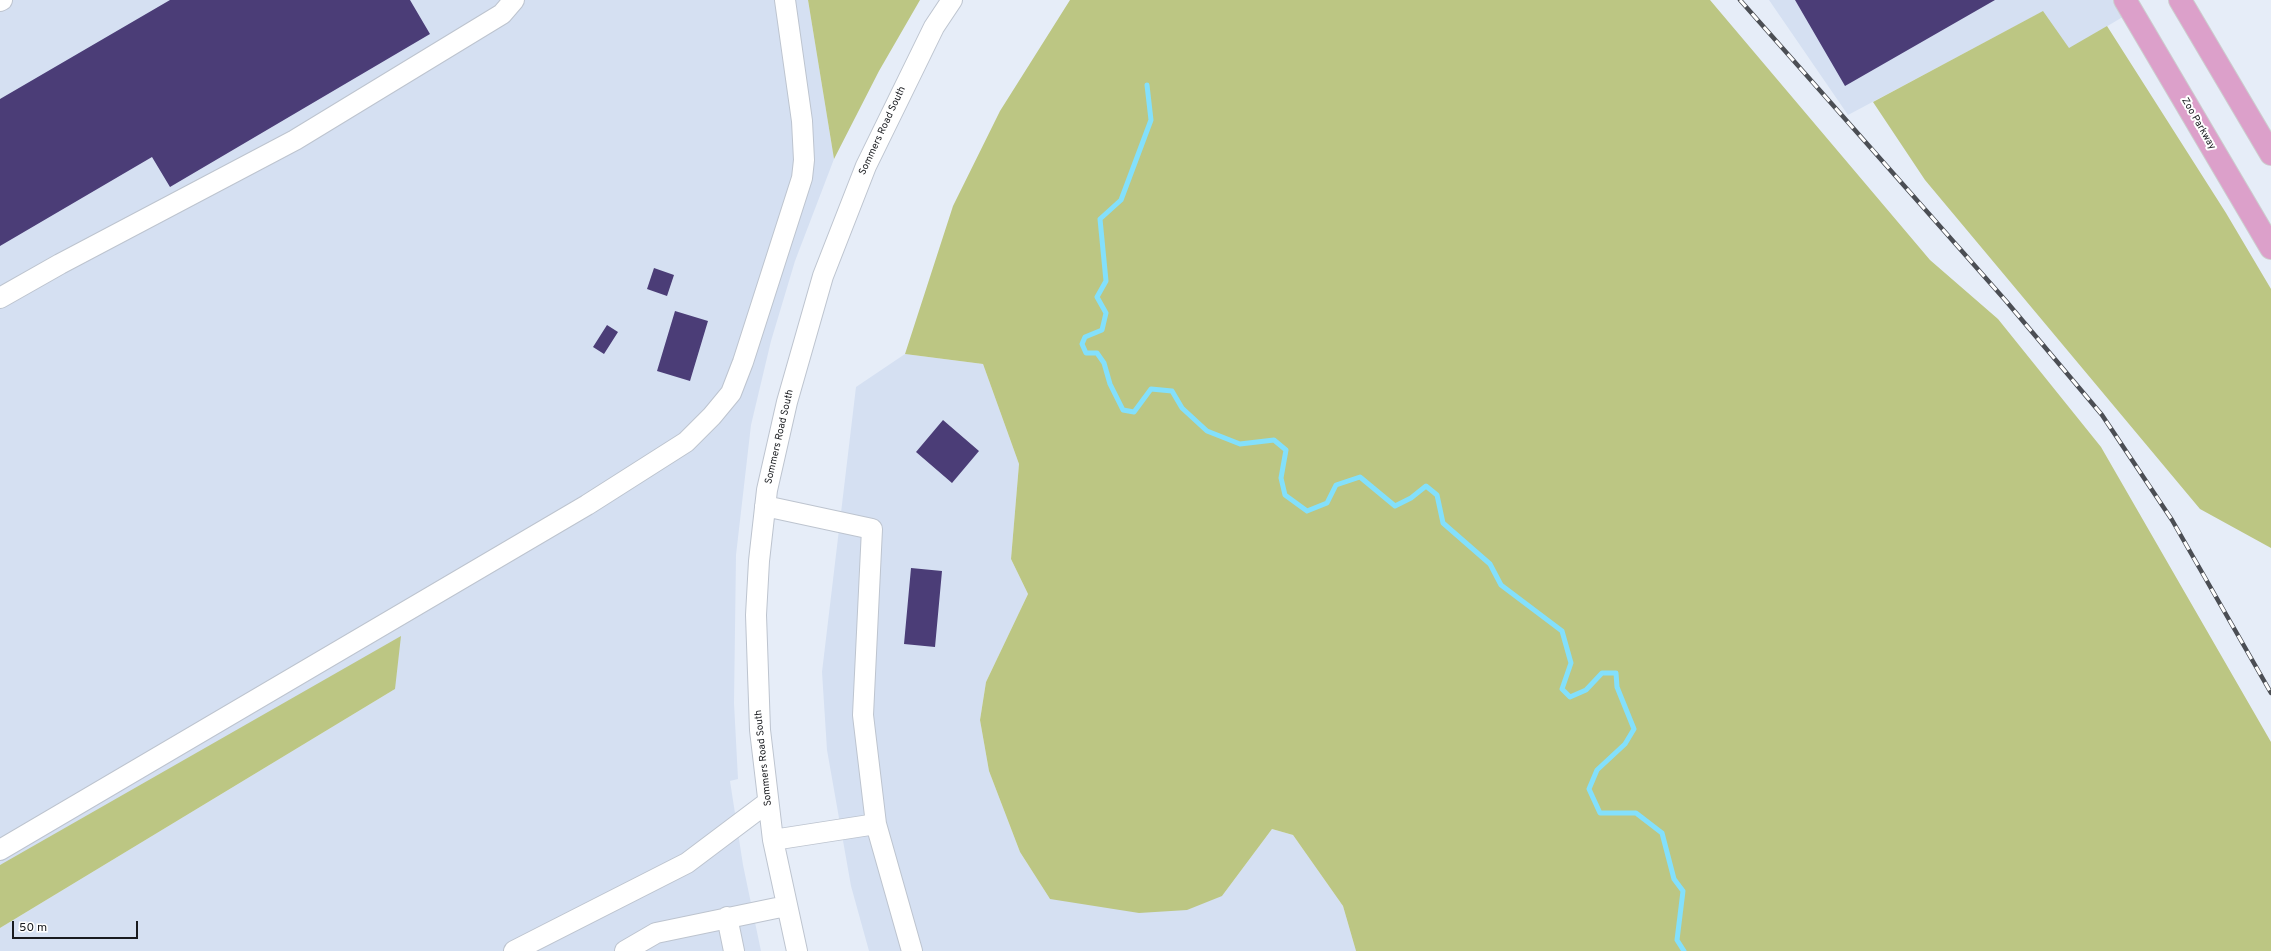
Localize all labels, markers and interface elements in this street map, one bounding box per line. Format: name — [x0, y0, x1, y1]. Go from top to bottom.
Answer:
street label: Sommers Road South — [857, 85, 909, 177]
street label: Zoo Parkway — [2178, 96, 2218, 152]
street label: Sommers Road South — [763, 389, 797, 485]
street label: Sommers Road South — [753, 709, 775, 807]
scale bar — [14, 913, 140, 939]
text: 50 m — [19, 920, 47, 936]

